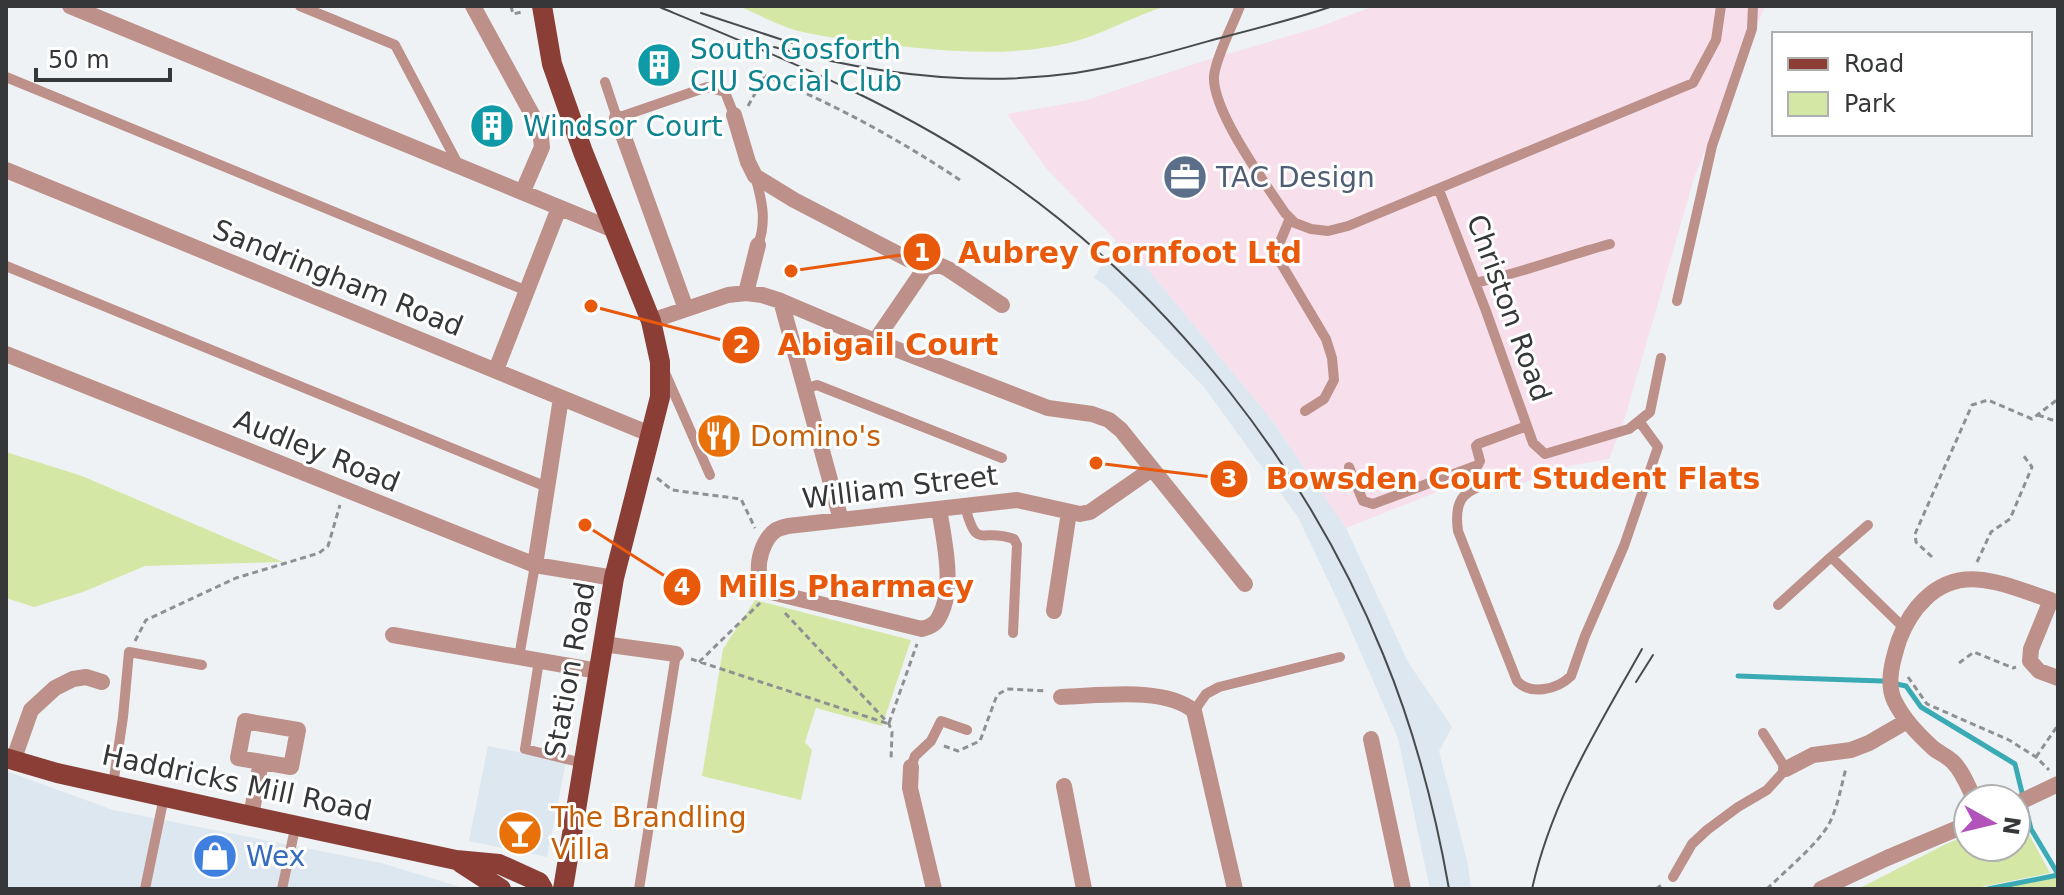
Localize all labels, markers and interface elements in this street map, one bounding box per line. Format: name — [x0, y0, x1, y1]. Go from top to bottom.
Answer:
scale bar — [36, 32, 170, 82]
legend — [1772, 32, 2032, 136]
place label: South Gosforth CIU Social Club — [690, 33, 902, 98]
building icon: South Gosforth CIU Social Club — [635, 41, 683, 89]
text: 50 m — [48, 46, 110, 74]
text: Road — [1844, 50, 1904, 78]
text: Park — [1844, 90, 1896, 118]
building icon: Windsor Court — [468, 102, 516, 150]
place label: Windsor Court — [523, 110, 722, 143]
office icon: TAC Design — [1161, 153, 1209, 201]
place label: TAC Design — [1215, 161, 1375, 194]
street label: Christon Road — [1460, 210, 1558, 406]
street label: Sandringham Road — [208, 213, 468, 343]
callout: Aubrey Cornfoot Ltd — [902, 225, 1318, 279]
text: Aubrey Cornfoot Ltd — [958, 235, 1302, 270]
text: 1 — [914, 239, 930, 267]
callout: Abigail Court — [721, 318, 1014, 372]
text: Abigail Court — [778, 327, 998, 362]
text: 2 — [733, 331, 749, 359]
street label: Audley Road — [229, 403, 405, 499]
restaurant icon: Domino's — [695, 412, 743, 460]
place label: Domino's — [750, 420, 881, 453]
callout: Bowsden Court Student Flats — [1209, 452, 1776, 506]
street label: William Street — [800, 459, 1000, 515]
text: Bowsden Court Student Flats — [1266, 461, 1760, 496]
text: 3 — [1221, 465, 1237, 493]
callout: Mills Pharmacy — [662, 560, 990, 614]
text: Mills Pharmacy — [718, 569, 975, 604]
text: 4 — [674, 573, 690, 601]
street label: Station Road — [538, 579, 602, 761]
street label: Haddricks Mill Road — [99, 738, 375, 828]
north arrow — [1952, 783, 2032, 863]
place label: The Brandling Villa — [550, 801, 746, 866]
bar icon: The Brandling Villa — [496, 809, 544, 857]
text: N — [1998, 815, 2025, 837]
shop icon: Wex — [191, 832, 239, 880]
place label: Wex — [246, 840, 305, 873]

